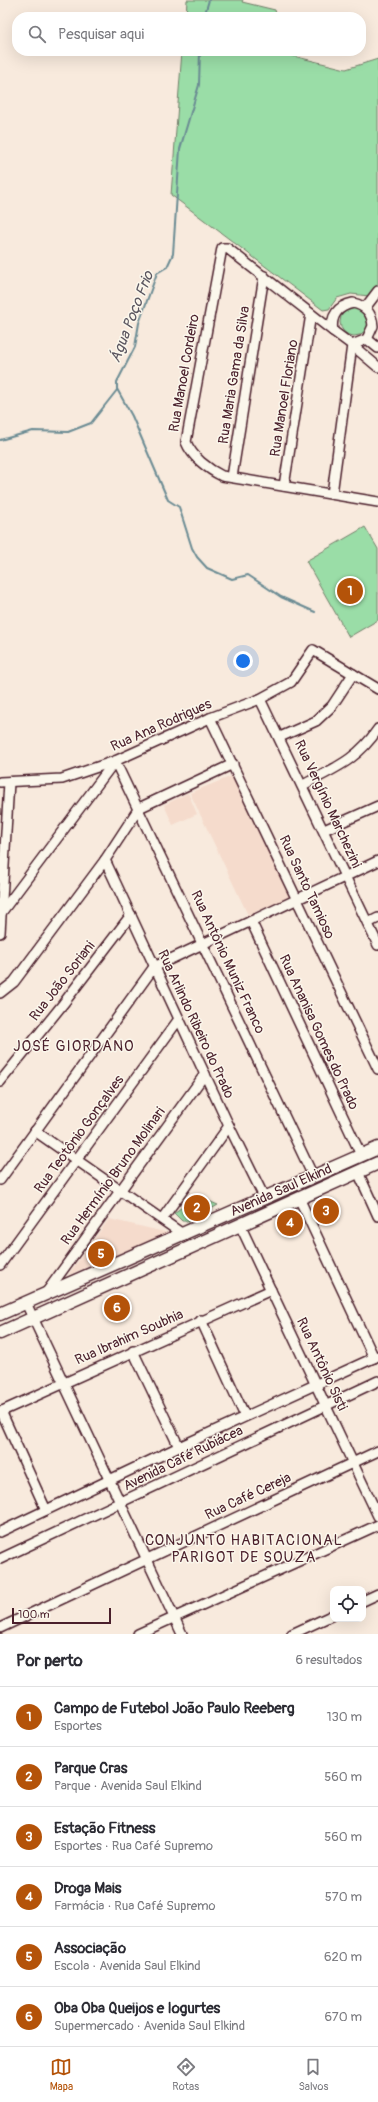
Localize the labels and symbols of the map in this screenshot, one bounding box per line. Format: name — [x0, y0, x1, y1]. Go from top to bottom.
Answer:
water label: Água Poço Frio — [106, 268, 158, 365]
street label: Rua Maria Gama da Silva — [215, 305, 253, 445]
street label: Rua Manoel Cordeiro — [165, 312, 203, 433]
street label: Rua Manoel Floriano — [266, 338, 302, 458]
pin: 1 — [337, 576, 363, 606]
your location — [233, 651, 253, 671]
street label: Rua Ana Rodrigues — [108, 695, 215, 755]
street label: Rua Vergínio Marchezini — [291, 737, 365, 871]
street label: Rua Santo Tamioso — [276, 832, 339, 942]
street label: Rua Antônio Muniz Franco — [187, 888, 269, 1037]
street label: Rua João Soriani — [26, 937, 99, 1024]
street label: Rua Arlindo Ribeiro do Prado — [154, 947, 238, 1101]
street label: Rua Ananisa Gomes do Prado — [276, 952, 363, 1113]
district label: JOSÉ GIORDANO — [13, 1037, 135, 1056]
street label: Rua Teotônio Gonçalves — [31, 1071, 128, 1196]
street label: Rua Hermínio Bruno Molinari — [57, 1103, 169, 1248]
street label: Avenida Saul Elkind — [228, 1160, 335, 1220]
pin: 2 — [184, 1193, 210, 1223]
pin: 3 — [313, 1196, 339, 1226]
pin: 4 — [277, 1208, 303, 1238]
pin: 5 — [88, 1239, 114, 1269]
pin: 6 — [104, 1293, 130, 1323]
street label: Rua Ibrahim Soubhia — [72, 1306, 186, 1368]
street label: Rua Antônio Sisti — [293, 1315, 351, 1414]
street label: Avenida Café Rubiácea — [120, 1422, 246, 1494]
street label: Rua Café Cereja — [202, 1469, 294, 1523]
district label: CONJUNTO HABITACIONAL PARIGOT DE SOUZA — [145, 1531, 343, 1567]
scale bar — [12, 1606, 111, 1625]

